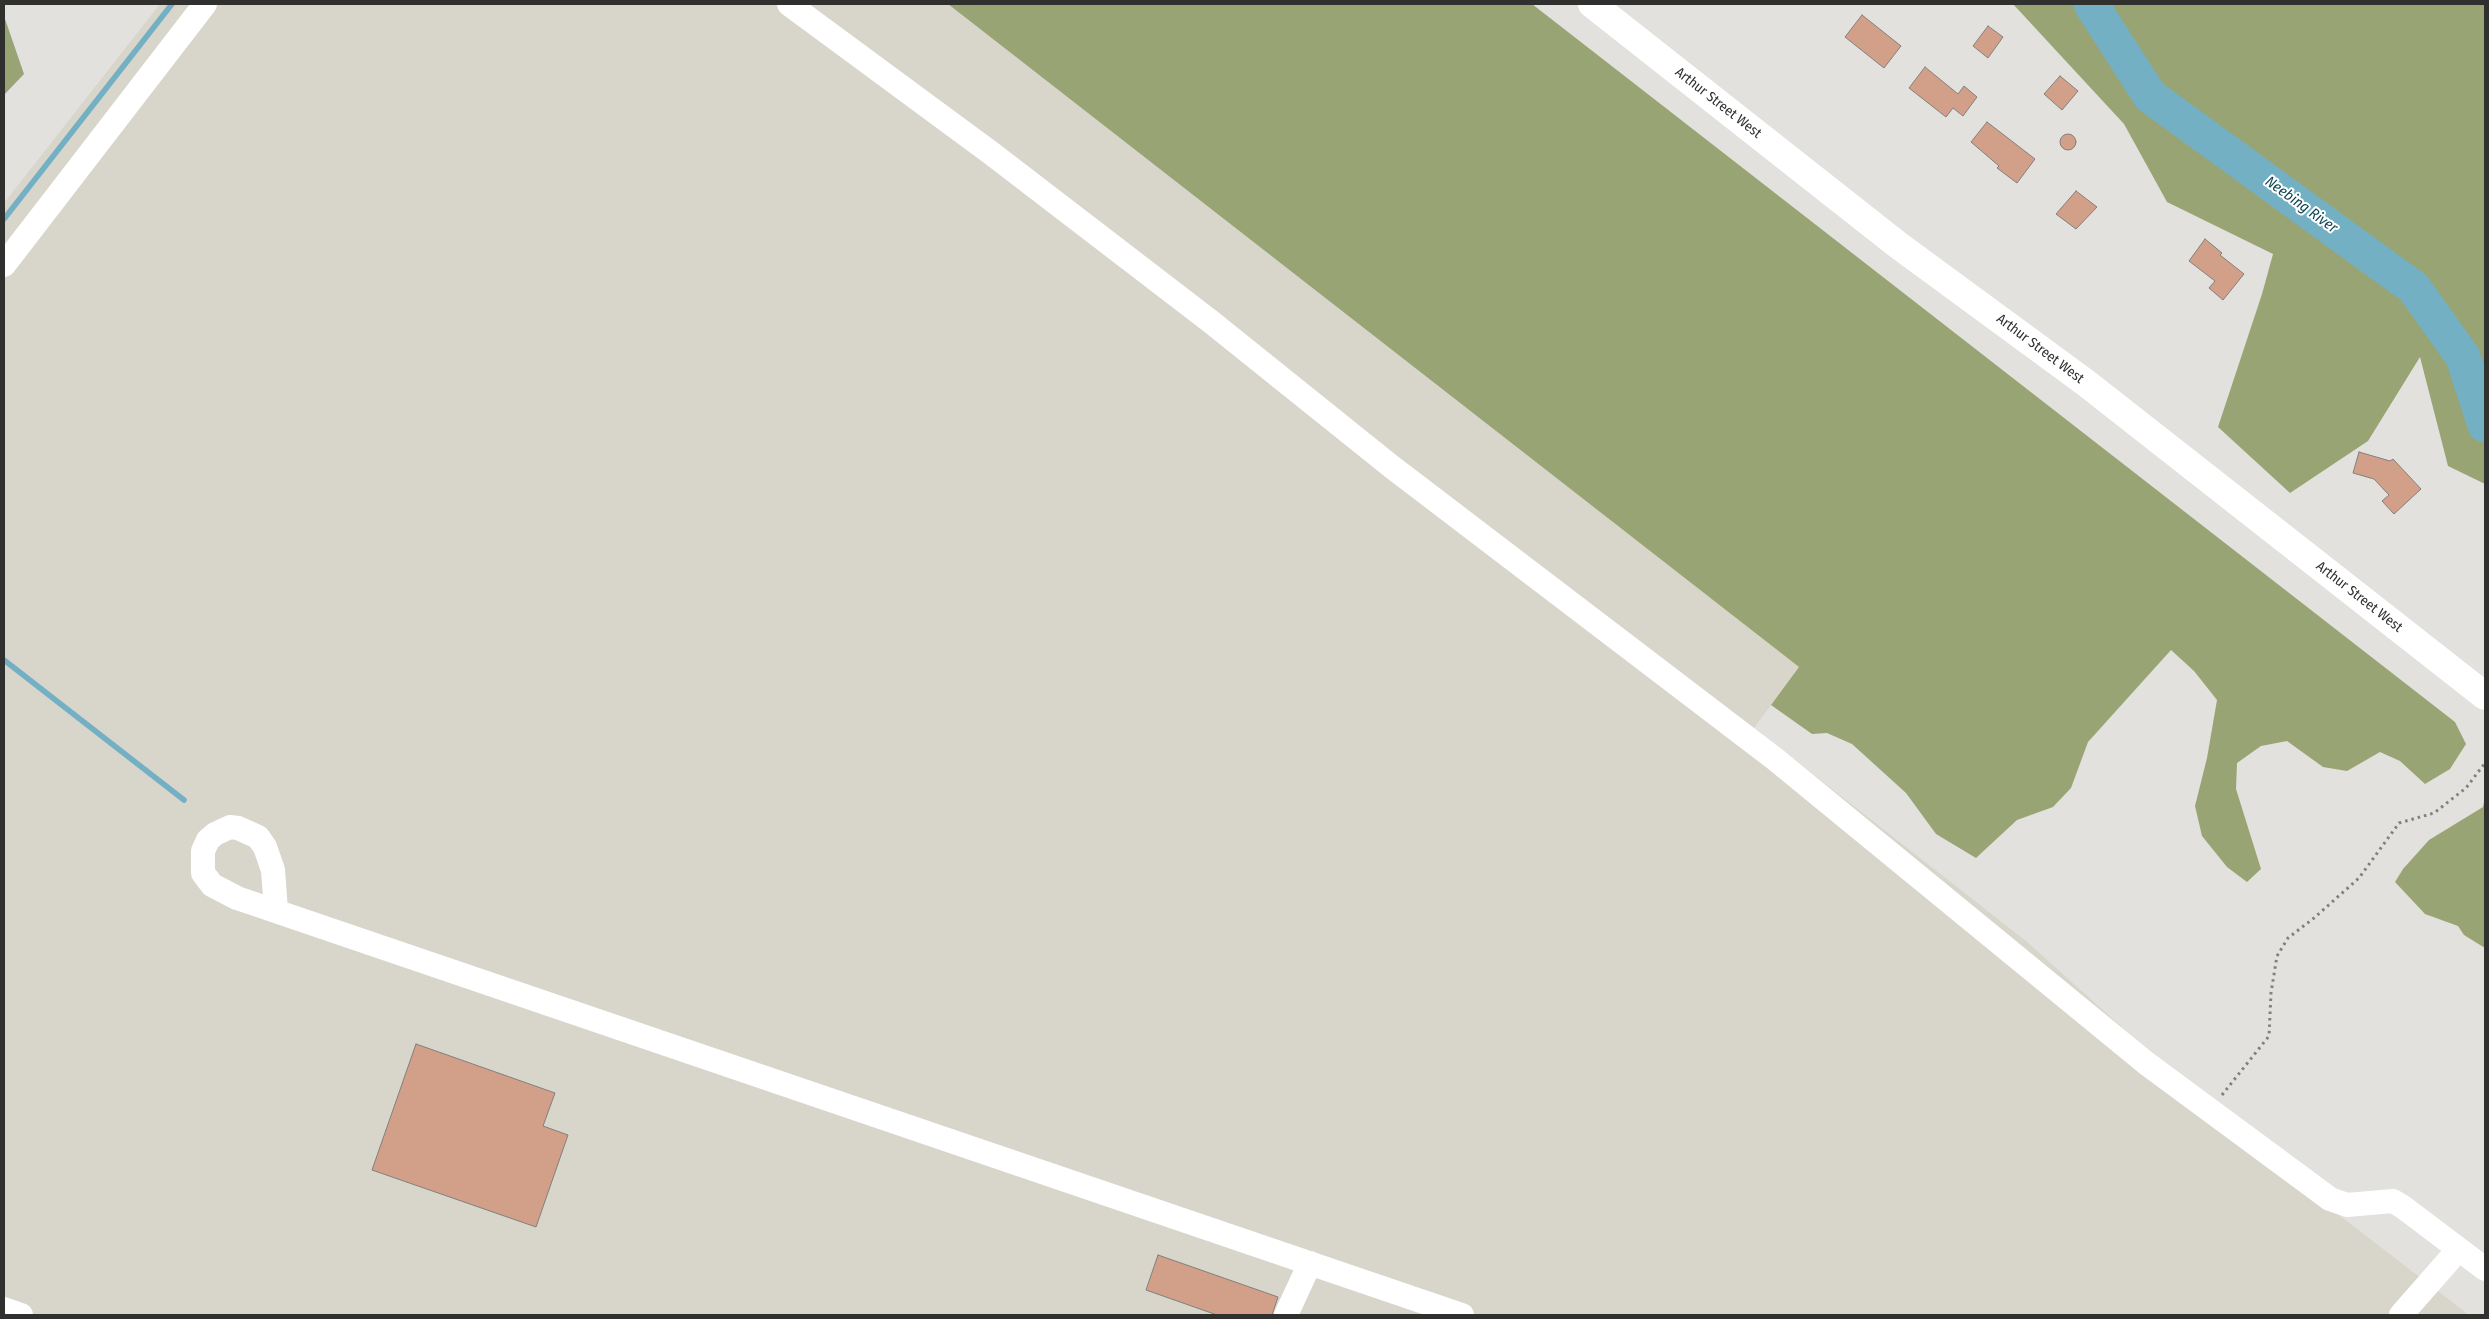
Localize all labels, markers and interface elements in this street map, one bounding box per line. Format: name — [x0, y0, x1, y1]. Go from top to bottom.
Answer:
street label: Arthur Street West — [1671, 64, 1765, 142]
water label: Neebing River — [2261, 173, 2341, 237]
street label: Arthur Street West — [1993, 311, 2087, 387]
street label: Arthur Street West — [2312, 558, 2406, 636]

